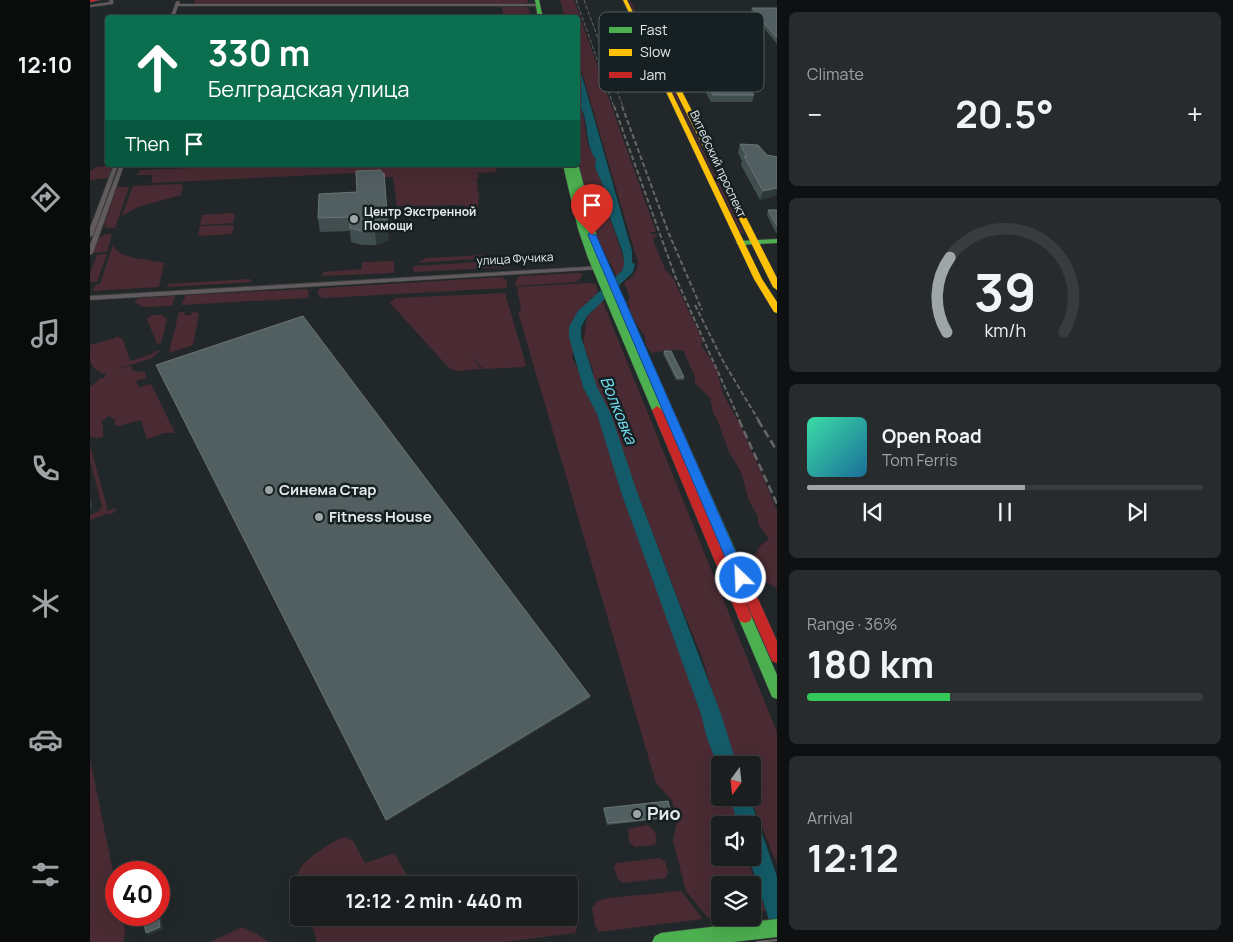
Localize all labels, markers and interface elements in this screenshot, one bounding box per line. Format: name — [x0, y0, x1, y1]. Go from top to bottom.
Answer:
legend — [599, 12, 764, 92]
text: Fast — [640, 20, 668, 39]
text: 330 m — [208, 29, 310, 77]
icon: ahead — [125, 35, 190, 100]
text: Slow — [640, 42, 671, 61]
text: 12:10 — [18, 50, 72, 80]
text: Climate — [807, 63, 864, 85]
text: Jam — [640, 65, 666, 84]
text: Белградская улица — [208, 74, 409, 104]
text: 20.5° — [955, 87, 1054, 139]
text: − — [807, 95, 822, 133]
text: + — [1187, 95, 1203, 133]
street label: Витебский проспект — [686, 107, 751, 220]
icon: arrive — [180, 130, 208, 158]
text: Then — [125, 131, 170, 157]
icon: directions — [28, 180, 63, 215]
pin — [571, 184, 613, 235]
icon: arrive — [578, 191, 606, 219]
place label: Центр Экстренной Помощи — [364, 203, 476, 234]
marker: Центр Экстренной Помощи — [348, 213, 360, 225]
street label: улица Фучика — [476, 248, 554, 269]
text: 39 — [974, 256, 1036, 327]
icon: music — [28, 316, 63, 351]
text: km/h — [984, 318, 1026, 342]
water label: Волковка — [595, 373, 643, 448]
text: Open Road — [882, 423, 982, 449]
text: Tom Ferris — [882, 449, 957, 471]
icon: phone — [28, 451, 63, 486]
place label: Синема Стар — [279, 479, 377, 500]
marker: Синема Стар — [263, 484, 275, 496]
icon: previous — [859, 498, 887, 526]
icon: pause — [991, 498, 1019, 526]
icon: next — [1123, 498, 1151, 526]
place label: Fitness House — [329, 506, 432, 527]
marker: Fitness House — [313, 511, 325, 523]
position arrow — [714, 551, 766, 603]
icon: climate — [28, 586, 63, 621]
text: Range · 36% — [807, 613, 898, 635]
text: 180 km — [807, 637, 934, 689]
icon: car — [28, 722, 63, 757]
north arrow — [711, 756, 761, 806]
map controls — [711, 756, 761, 926]
place label: Рио — [647, 801, 681, 825]
text: Arrival — [807, 807, 853, 829]
marker: Рио — [631, 808, 643, 820]
button: sound — [711, 816, 761, 866]
text: 12:12 — [807, 831, 899, 883]
icon: filters — [28, 857, 63, 892]
speed limit sign: 40 — [105, 861, 170, 926]
button: layers — [711, 876, 761, 926]
text: 12:12 · 2 min · 440 m — [346, 888, 522, 914]

